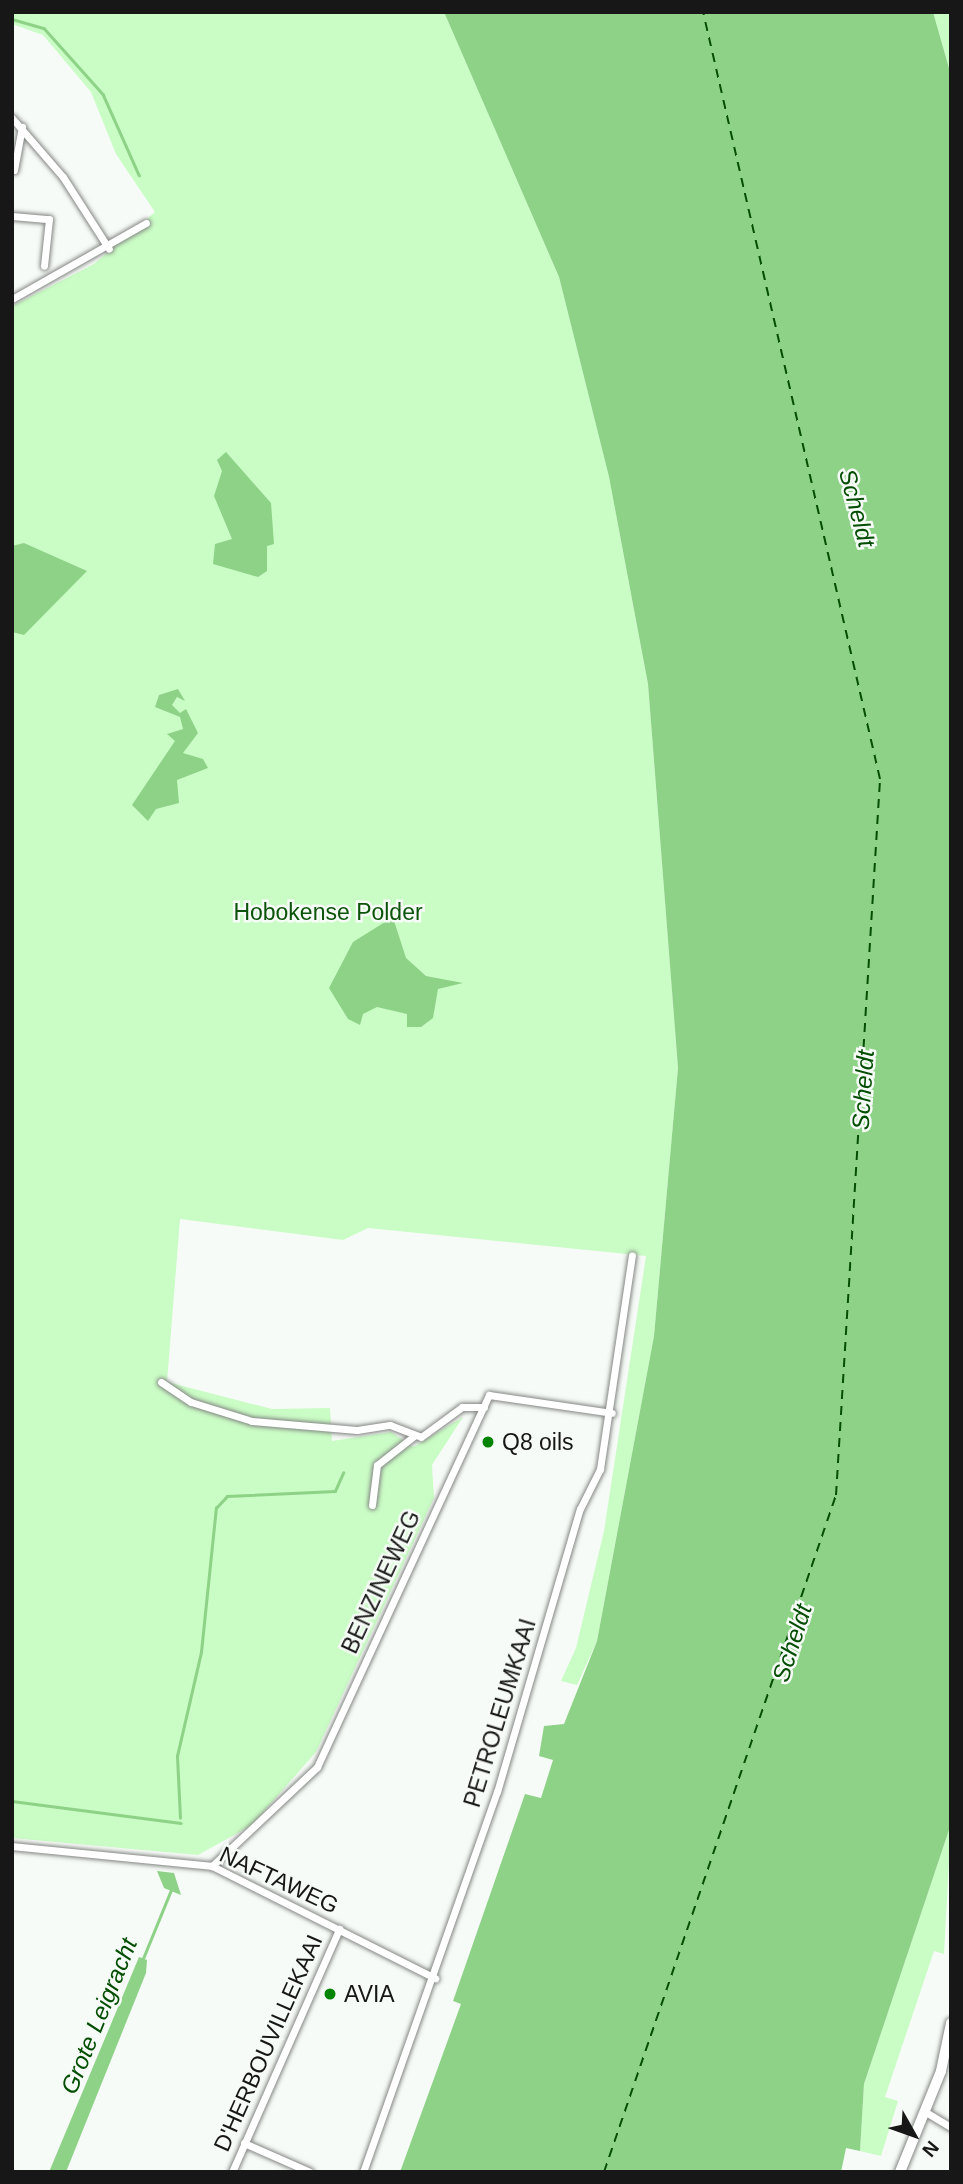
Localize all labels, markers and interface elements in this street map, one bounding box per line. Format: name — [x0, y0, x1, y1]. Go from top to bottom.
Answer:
water label: Scheldt — [833, 466, 881, 550]
park label: Hobokense Polder — [233, 898, 423, 926]
water label: Scheldt — [846, 1049, 880, 1131]
place label: Q8 oils — [502, 1428, 574, 1456]
marker: Q8 oils — [480, 1434, 496, 1450]
street label: BENZINEWEG — [336, 1506, 426, 1658]
water label: Scheldt — [766, 1600, 818, 1686]
street label: PETROLEUMKAAI — [458, 1615, 542, 1811]
street label: NAFTAWEG — [215, 1840, 343, 1920]
street label: D'HERBOUVILLEKAAI — [208, 1930, 328, 2156]
water label: Grote Leigracht — [55, 1934, 143, 2098]
place label: AVIA — [344, 1980, 395, 2008]
marker: AVIA — [322, 1986, 338, 2002]
north arrow — [879, 2100, 949, 2170]
text: N — [918, 2137, 943, 2161]

